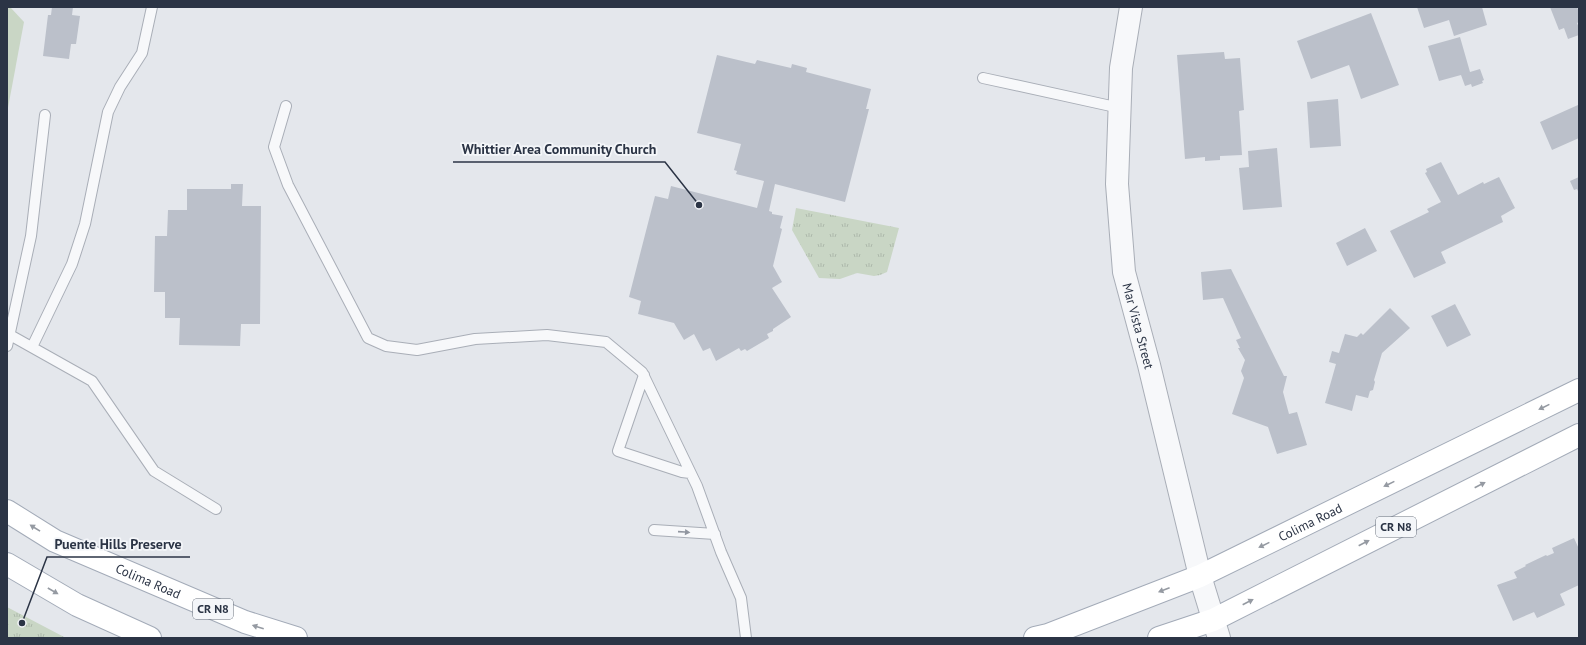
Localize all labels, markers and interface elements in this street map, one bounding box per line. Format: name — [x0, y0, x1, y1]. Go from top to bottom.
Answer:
callout: Whittier Area Community Church — [453, 136, 665, 162]
text: Whittier Area Community Church — [462, 140, 656, 158]
street label: Mar Vista Street — [1118, 281, 1158, 371]
one-way arrow — [1538, 404, 1550, 410]
one-way arrow — [1383, 481, 1395, 487]
one-way arrow — [1474, 481, 1485, 488]
street label: Colima Road — [1275, 500, 1345, 545]
road number: CR N8 — [1376, 517, 1416, 537]
one-way arrow — [29, 525, 40, 532]
one-way arrow — [678, 528, 690, 535]
callout: Puente Hills Preserve — [47, 531, 190, 557]
text: Puente Hills Preserve — [54, 535, 182, 553]
one-way arrow — [1358, 540, 1369, 546]
one-way arrow — [1258, 542, 1270, 548]
street label: Colima Road — [113, 560, 183, 603]
one-way arrow — [47, 587, 59, 594]
one-way arrow — [1157, 588, 1169, 594]
road number: CR N8 — [193, 599, 233, 619]
one-way arrow — [1242, 599, 1253, 605]
one-way arrow — [252, 623, 264, 629]

